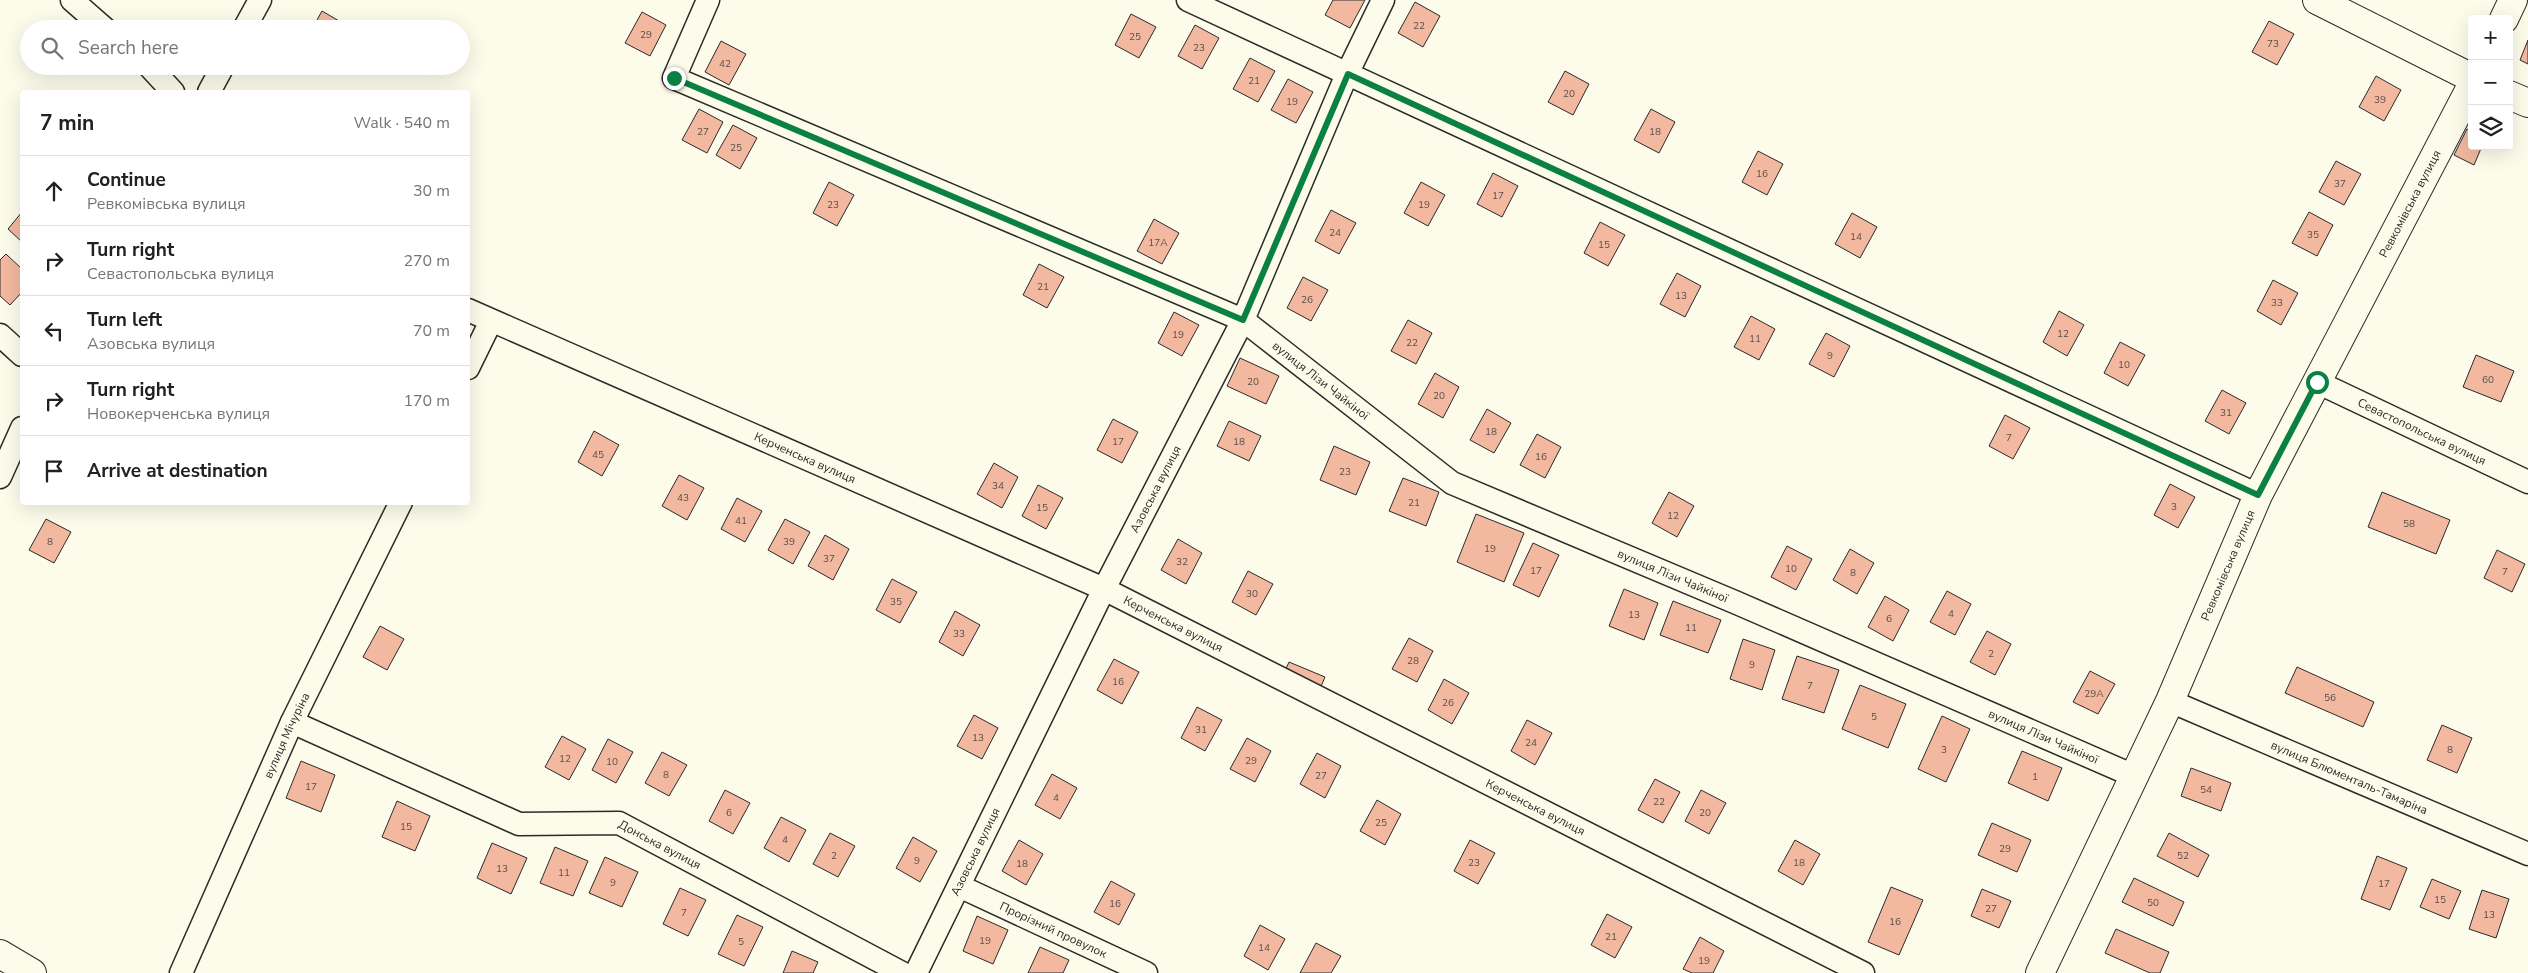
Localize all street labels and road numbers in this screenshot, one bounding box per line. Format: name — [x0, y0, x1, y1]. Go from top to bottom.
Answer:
street label: Ревкомівська вулиця — [2375, 147, 2445, 260]
street label: вулиця Лізи Чайкіної — [1269, 338, 1373, 424]
street label: Севастопольська вулиця — [2355, 394, 2489, 469]
street label: Керченська вулиця — [752, 429, 858, 487]
street label: Азовська вулиця — [1126, 443, 1185, 535]
street label: Ревкомівська вулиця — [2197, 507, 2259, 623]
street label: вулиця Лізи Чайкіної — [1615, 546, 1732, 607]
street label: Керченська вулиця — [1121, 592, 1226, 656]
street label: вулиця Мічуріна — [260, 690, 313, 781]
street label: вулиця Лізи Чайкіної — [1986, 706, 2102, 768]
street label: вулиця Блюменталь-Тамаріна — [2268, 737, 2430, 818]
street label: Керченська вулиця — [1483, 775, 1588, 839]
street label: Азовська вулиця — [947, 805, 1004, 898]
street label: Донська вулиця — [616, 816, 704, 873]
street label: Прорізний провулок — [997, 898, 1110, 962]

